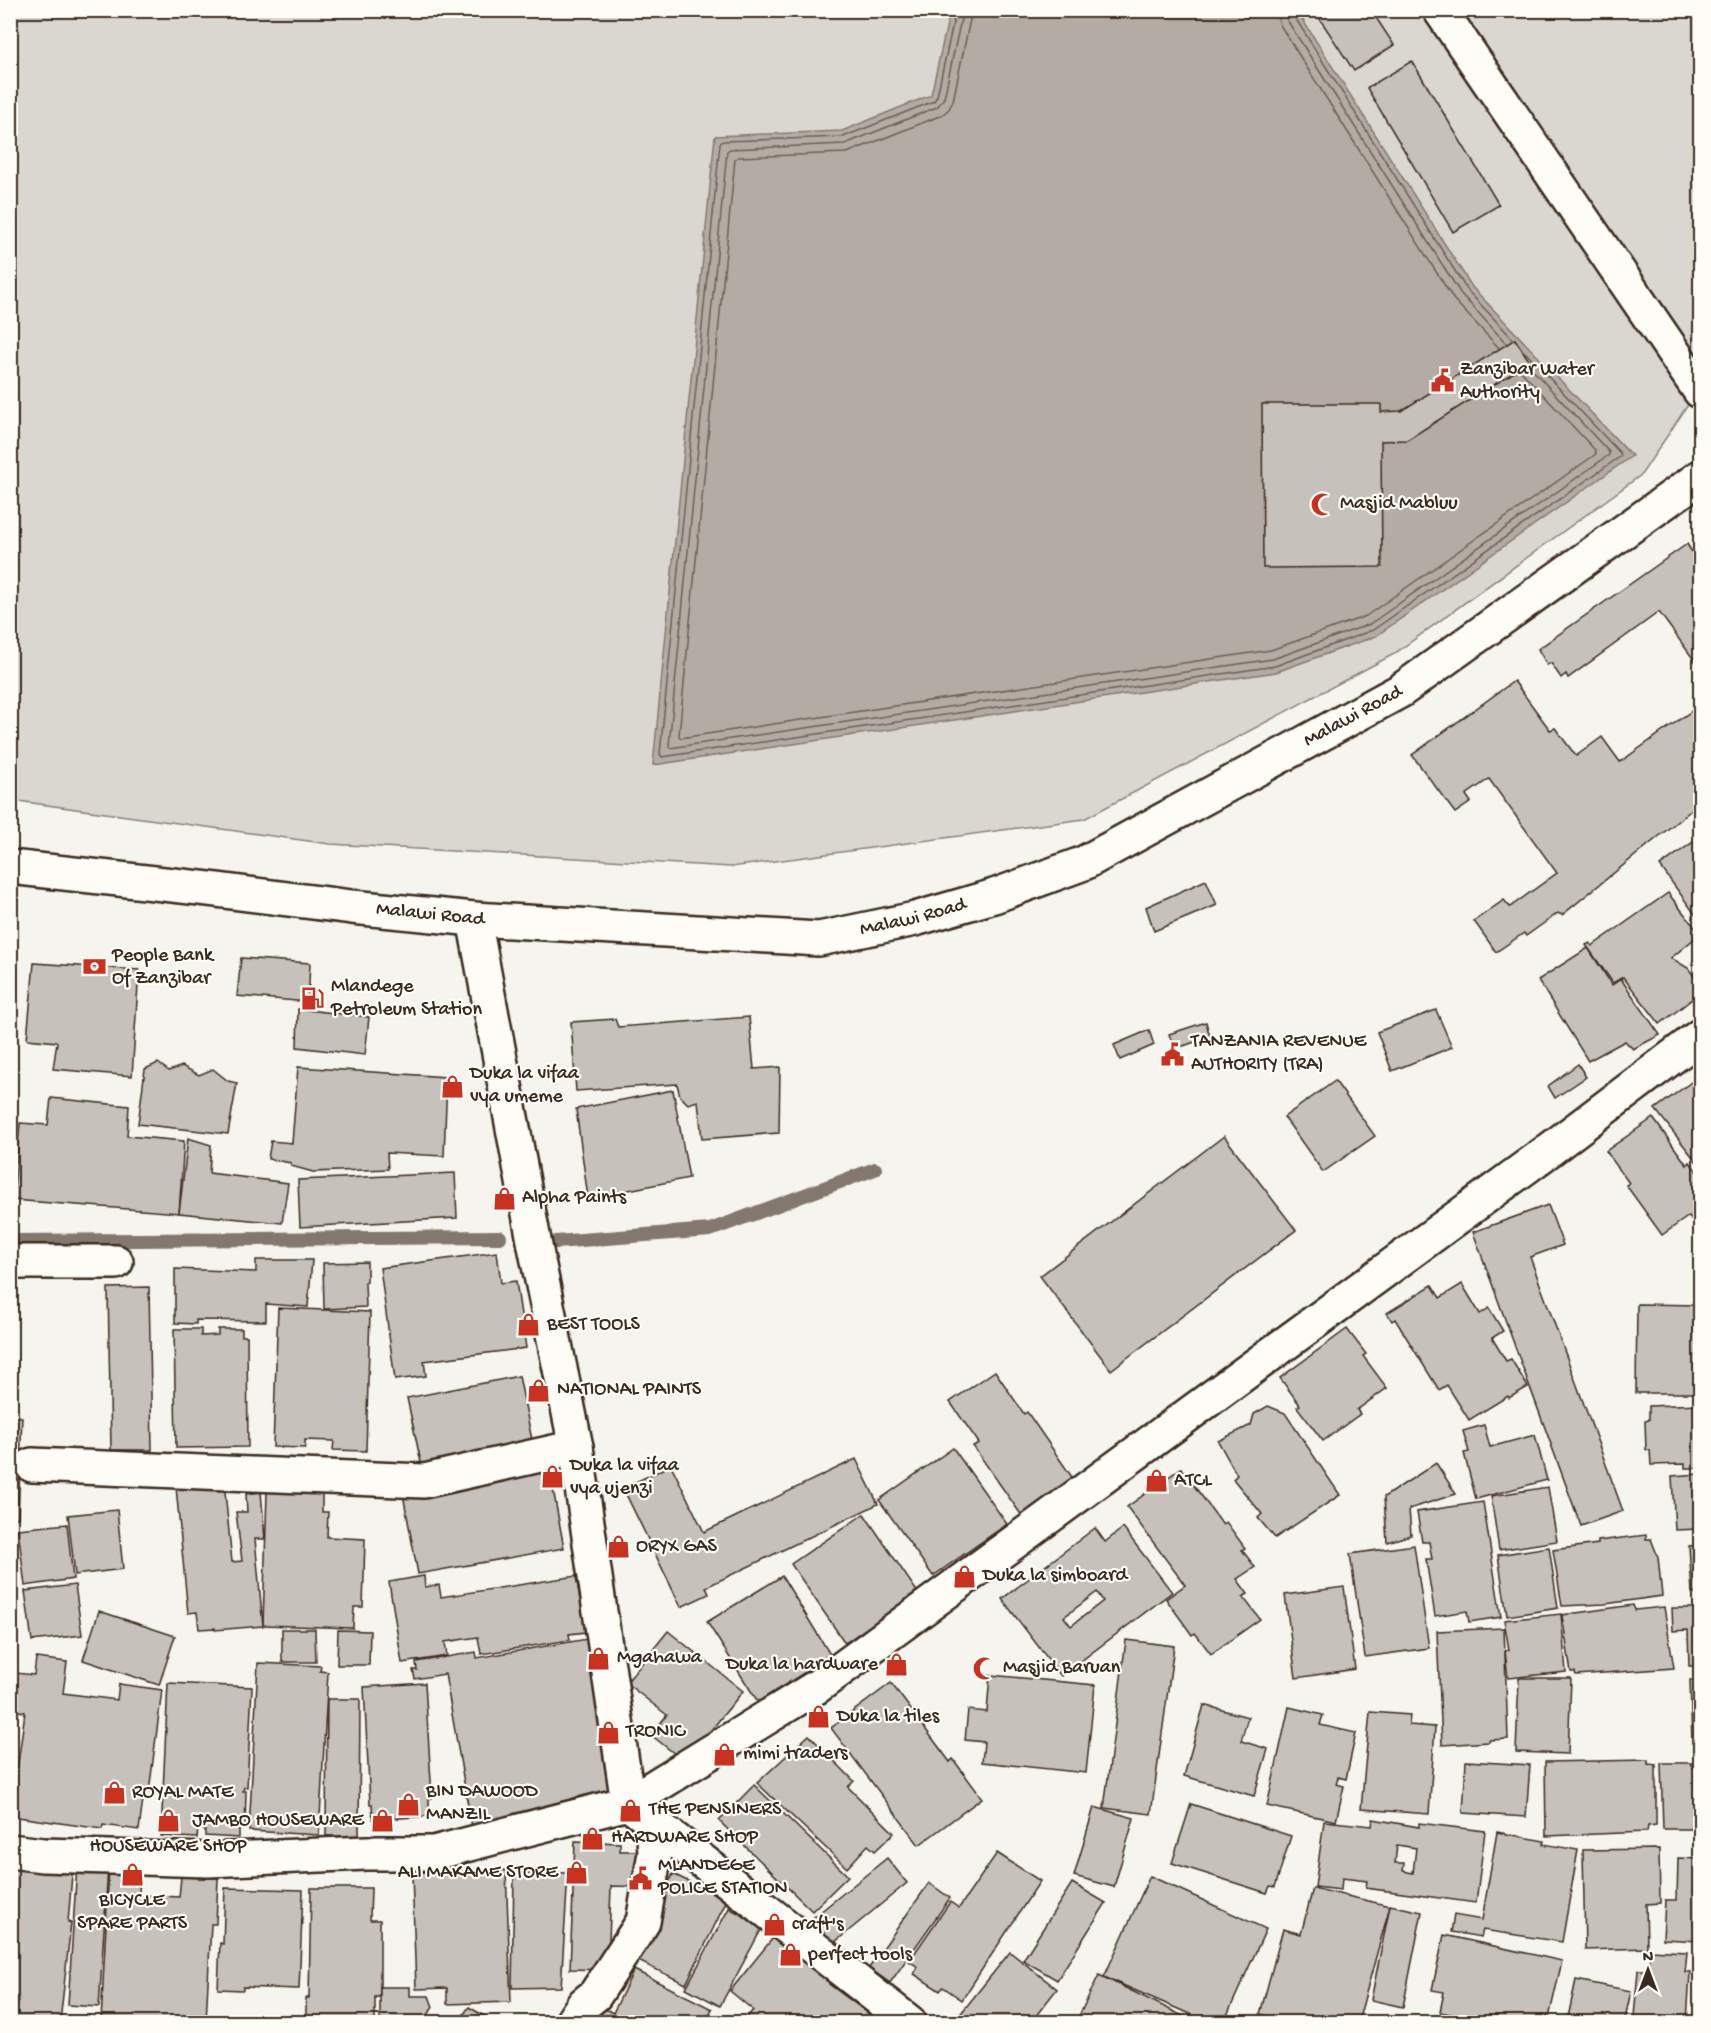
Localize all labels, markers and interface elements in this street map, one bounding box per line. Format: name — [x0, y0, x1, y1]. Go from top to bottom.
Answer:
place label: Zanzibar Water Authority — [1460, 359, 1596, 405]
public building icon: Zanzibar Water Authority — [1429, 368, 1455, 394]
mosque icon: Masjid Mabluu — [1309, 491, 1335, 517]
place label: Masjid Mabluu — [1340, 493, 1458, 516]
street label: Malawi Road — [1300, 679, 1408, 753]
street label: Malawi Road — [858, 893, 971, 942]
street label: Malawi Road — [375, 898, 487, 931]
place label: People Bank Of Zanzibar — [111, 945, 215, 991]
bank icon: People Bank Of Zanzibar — [81, 954, 107, 980]
place label: Mlandege Petroleum Station — [330, 976, 482, 1022]
fuel station icon: Mlandege Petroleum Station — [300, 985, 326, 1011]
place label: TANZANIA REVENUE AUTHORITY (TRA) — [1190, 1031, 1368, 1077]
public building icon: TANZANIA REVENUE AUTHORITY (TRA) — [1160, 1041, 1186, 1067]
place label: Duka la vifaa vya umeme — [468, 1063, 580, 1109]
shop icon: Duka la vifaa vya umeme — [439, 1073, 465, 1099]
shop icon: Alpha Paints — [491, 1185, 517, 1211]
place label: Alpha Paints — [522, 1187, 627, 1210]
shop icon: BEST TOOLS — [516, 1312, 542, 1338]
place label: BEST TOOLS — [546, 1314, 640, 1337]
shop icon: NATIONAL PAINTS — [526, 1377, 552, 1403]
place label: NATIONAL PAINTS — [557, 1379, 702, 1402]
place label: Duka la vifaa vya ujenzi — [568, 1455, 680, 1501]
shop icon: Duka la vifaa vya ujenzi — [539, 1464, 565, 1490]
shop icon: ATCL — [1143, 1468, 1169, 1494]
place label: ATCL — [1174, 1470, 1212, 1493]
shop icon: ORYX GAS — [605, 1534, 631, 1560]
place label: ORYX GAS — [636, 1536, 718, 1559]
shop icon: Duka la simboard — [952, 1563, 978, 1589]
place label: Duka la simboard — [981, 1565, 1129, 1588]
shop icon: Mgahawa — [586, 1645, 612, 1671]
place label: Mgahawa — [617, 1647, 703, 1670]
shop icon: Duka la hardware — [883, 1652, 909, 1678]
place label: Duka la hardware — [724, 1654, 879, 1677]
mosque icon: Masjid Baruan — [972, 1655, 998, 1681]
place label: Masjid Baruan — [1003, 1657, 1121, 1680]
shop icon: Duka la tiles — [806, 1704, 832, 1730]
place label: Duka la tiles — [835, 1706, 940, 1729]
shop icon: TRONIC — [595, 1719, 621, 1745]
place label: TRONIC — [625, 1721, 686, 1744]
shop icon: mimi traders — [712, 1741, 738, 1767]
place label: mimi traders — [743, 1743, 848, 1766]
shop icon: ROYAL MATE — [101, 1780, 127, 1806]
place label: BIN DAWOOD MANZIL — [425, 1781, 539, 1827]
place label: ROYAL MATE — [132, 1782, 235, 1805]
shop icon: BIN DAWOOD MANZIL — [395, 1791, 421, 1817]
shop icon: THE PENSINERS — [618, 1797, 644, 1823]
place label: THE PENSINERS — [648, 1799, 782, 1822]
shop icon: HOUSEWARE SHOP — [155, 1807, 181, 1833]
shop icon: JAMBO HOUSEWARE — [369, 1808, 395, 1834]
place label: JAMBO HOUSEWARE — [192, 1810, 366, 1833]
shop icon: HARDWARE SHOP — [580, 1825, 606, 1851]
place label: HARDWARE SHOP — [611, 1827, 759, 1850]
place label: HOUSEWARE SHOP — [90, 1836, 247, 1859]
place label: MLANDEGE POLICE STATION — [657, 1855, 788, 1901]
shop icon: ALI MAKAME STORE — [563, 1860, 589, 1886]
shop icon: BICYCLE SPARE PARTS — [119, 1861, 145, 1887]
place label: ALI MAKAME STORE — [398, 1862, 560, 1885]
public building icon: MLANDEGE POLICE STATION — [627, 1865, 653, 1891]
place label: BICYCLE SPARE PARTS — [77, 1890, 188, 1936]
shop icon: craft's — [761, 1912, 787, 1938]
place label: craft's — [792, 1914, 844, 1937]
north arrow — [1618, 1940, 1678, 2000]
shop icon: perfect tools — [777, 1942, 803, 1968]
place label: perfect tools — [807, 1944, 913, 1967]
text: N — [1643, 1949, 1654, 1968]

